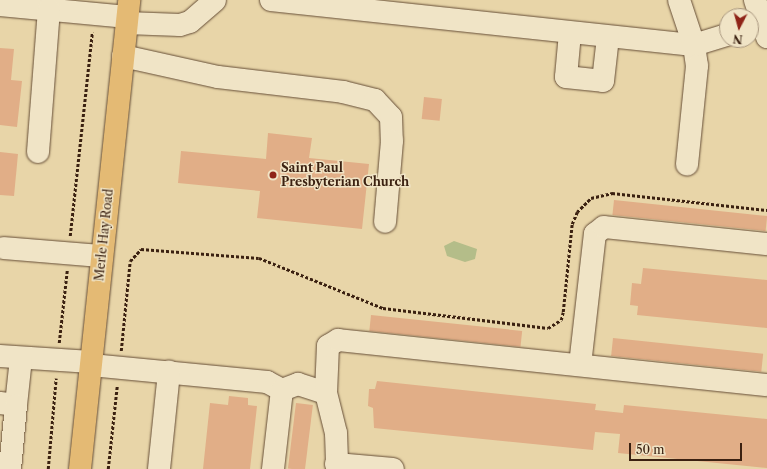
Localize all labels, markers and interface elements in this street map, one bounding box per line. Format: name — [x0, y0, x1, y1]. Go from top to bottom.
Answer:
north arrow — [719, 8, 759, 48]
text: N — [732, 31, 743, 46]
place label: Saint Paul Presbyterian Church — [281, 161, 409, 189]
marker: Saint Paul Presbyterian Church — [268, 170, 278, 180]
street label: Merle Hay Road — [92, 188, 116, 282]
scale bar — [631, 435, 744, 461]
text: 50 m — [636, 442, 665, 457]

